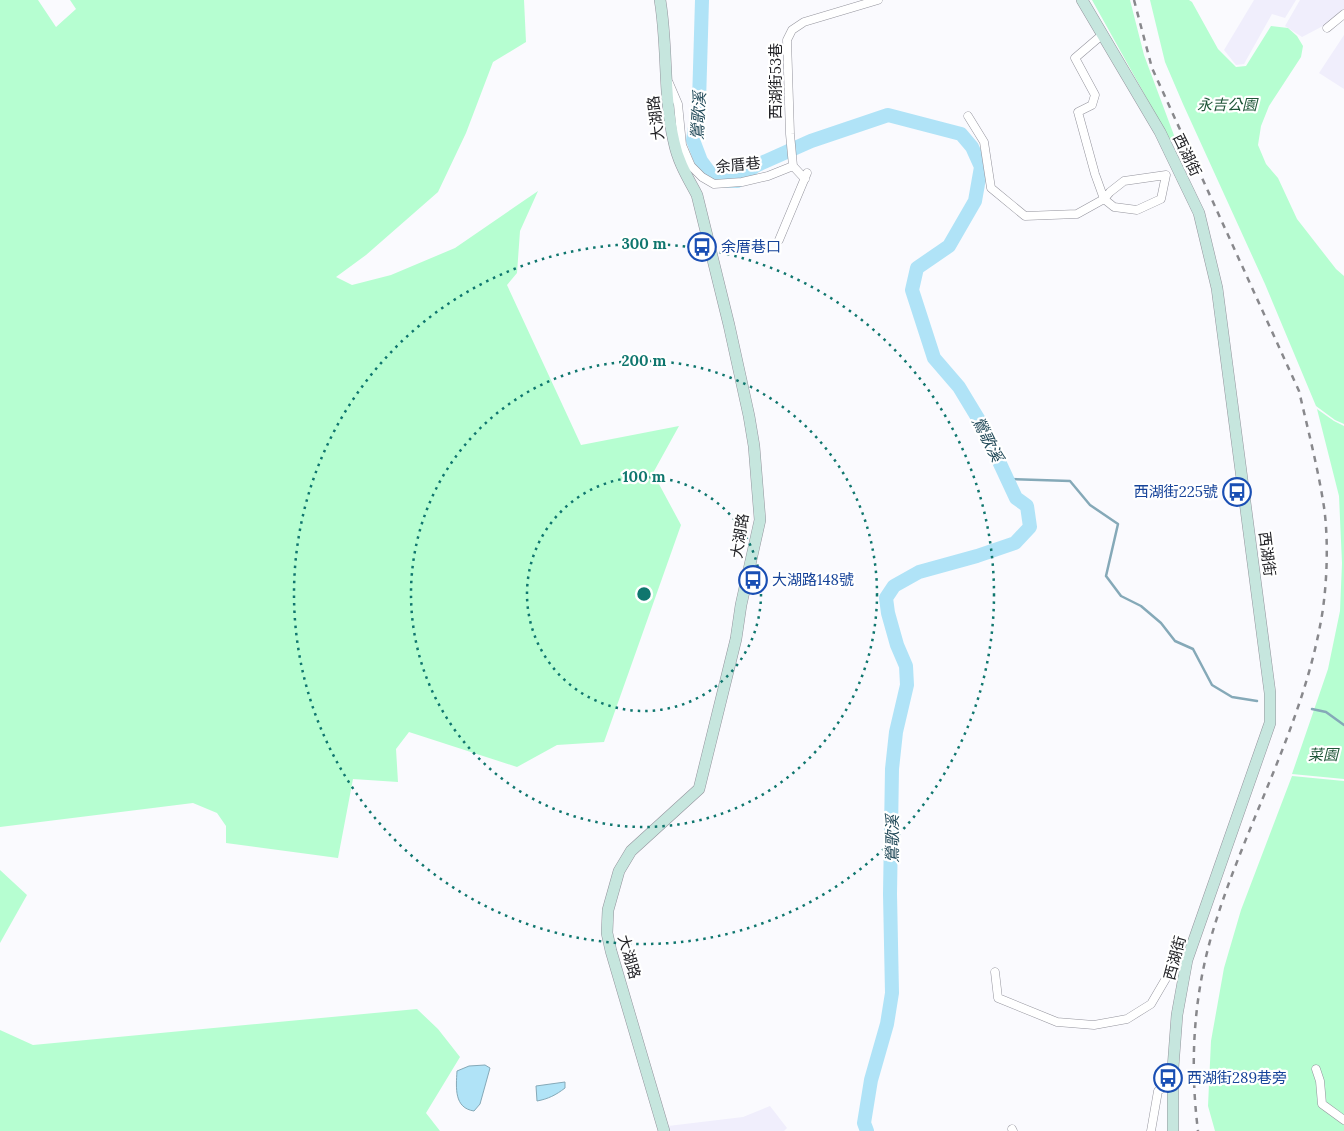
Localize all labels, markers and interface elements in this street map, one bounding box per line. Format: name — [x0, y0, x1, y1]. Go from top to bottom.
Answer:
street label: 西湖街53巷 — [766, 43, 785, 119]
water label: 鶯歌溪 — [687, 90, 709, 140]
street label: 大湖路 — [643, 95, 668, 142]
park label: 永吉公園 — [1197, 95, 1259, 114]
street label: 西湖街 — [1169, 130, 1206, 179]
street label: 余厝巷 — [715, 153, 761, 176]
bus stop icon: 余厝巷口 — [687, 232, 717, 262]
text: 300 m — [621, 234, 667, 253]
place label: 余厝巷口 — [721, 237, 781, 256]
text: 200 m — [622, 351, 667, 370]
water label: 鶯歌溪 — [968, 413, 1009, 467]
text: 100 m — [623, 467, 666, 486]
bus stop icon: 西湖街225號 — [1222, 477, 1252, 507]
place label: 西湖街225號 — [1134, 482, 1218, 501]
street label: 大湖路 — [727, 512, 752, 560]
street label: 西湖街 — [1255, 530, 1280, 577]
bus stop icon: 大湖路148號 — [738, 565, 768, 595]
place label: 大湖路148號 — [772, 570, 854, 589]
centre of rings — [635, 585, 653, 603]
park label: 菜園 — [1308, 745, 1340, 764]
water label: 鶯歌溪 — [882, 813, 902, 863]
street label: 大湖路 — [614, 933, 645, 981]
street label: 西湖街 — [1160, 934, 1190, 982]
bus stop icon: 西湖街289巷旁 — [1153, 1063, 1183, 1093]
place label: 西湖街289巷旁 — [1187, 1068, 1287, 1087]

